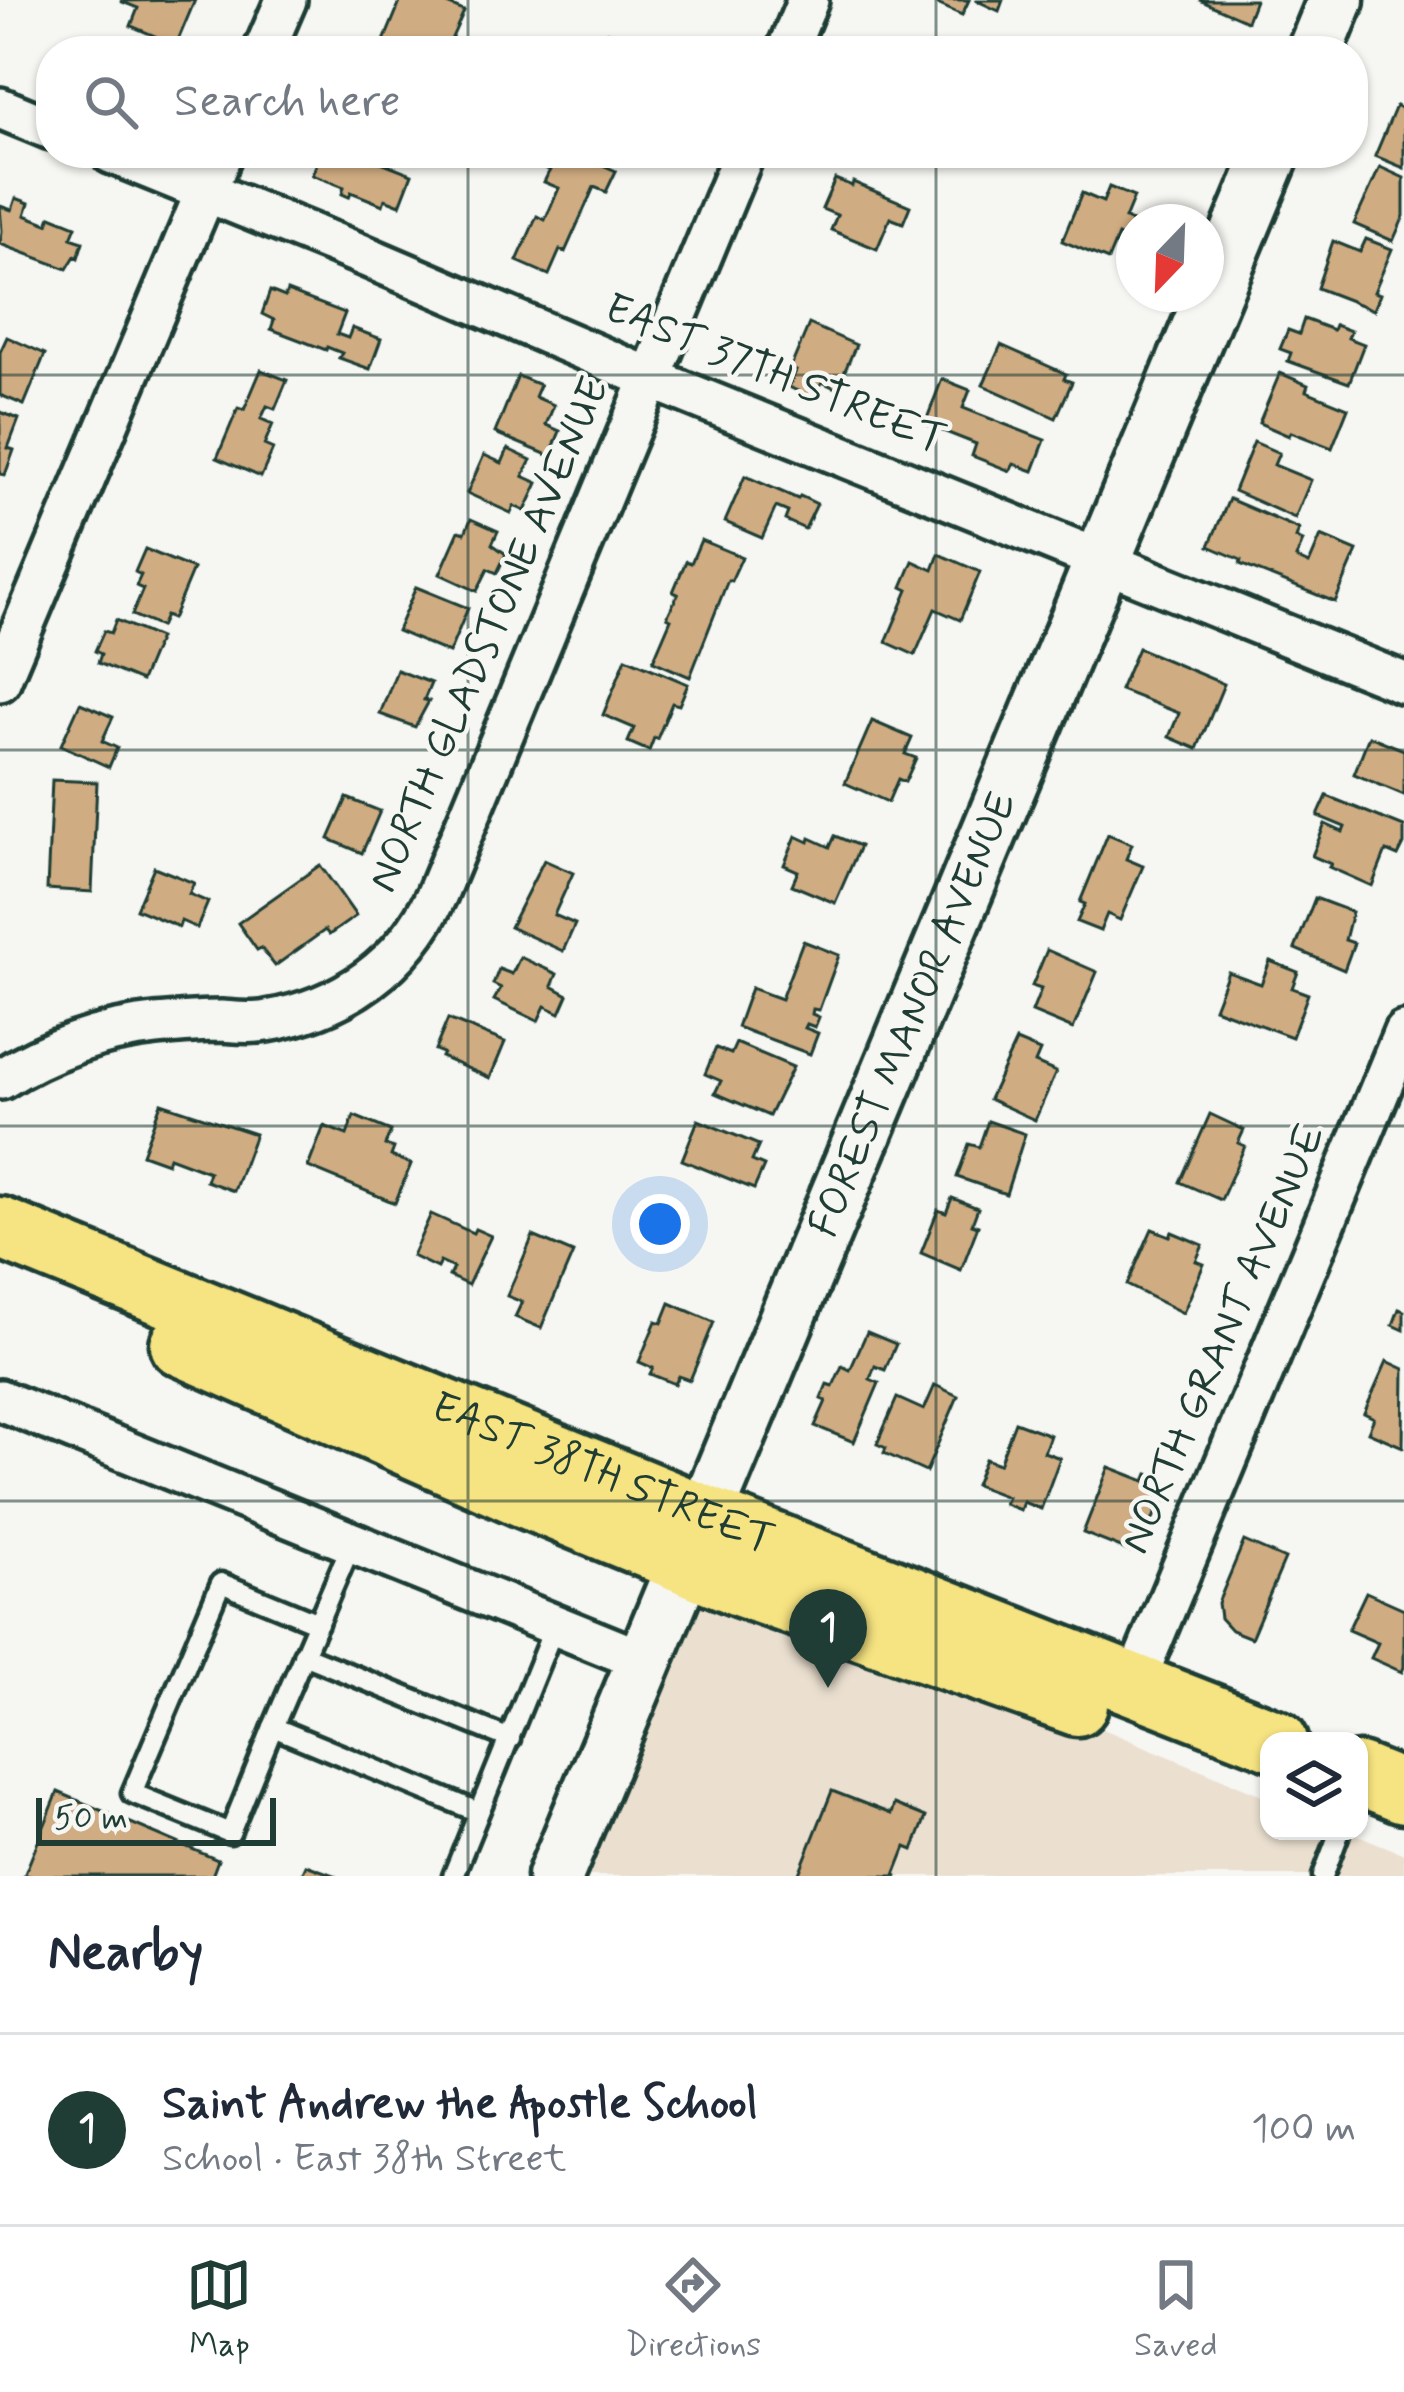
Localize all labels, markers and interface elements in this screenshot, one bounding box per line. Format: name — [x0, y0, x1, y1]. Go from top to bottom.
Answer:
search box — [36, 36, 1368, 168]
icon: search — [78, 69, 144, 135]
text: Search here — [174, 73, 401, 132]
north arrow — [1116, 204, 1224, 312]
street label: EAST 37TH STREET — [596, 281, 954, 469]
street label: NORTH GLADSTONE AVENUE — [356, 369, 624, 901]
street label: FOREST MANOR AVENUE — [796, 784, 1030, 1245]
street label: NORTH GRANT AVENUE — [1108, 1116, 1340, 1562]
your location — [630, 1194, 690, 1254]
street label: EAST 38TH STREET — [423, 1380, 782, 1568]
pin: 1 — [789, 1589, 867, 1688]
map controls — [1260, 1732, 1368, 1840]
button: layers — [1260, 1732, 1368, 1840]
scale bar — [36, 1792, 276, 1845]
text: 50 m — [54, 1797, 128, 1841]
text: Nearby — [48, 1921, 203, 1987]
text: Saint Andrew the Apostle School — [162, 2075, 758, 2134]
text: 1 — [78, 2104, 96, 2155]
text: 100 m — [1251, 2104, 1356, 2155]
text: School · East 38th Street — [162, 2134, 566, 2185]
tab: Map — [186, 2252, 252, 2368]
tab: Directions — [625, 2252, 761, 2368]
tab: Saved — [1134, 2252, 1218, 2368]

